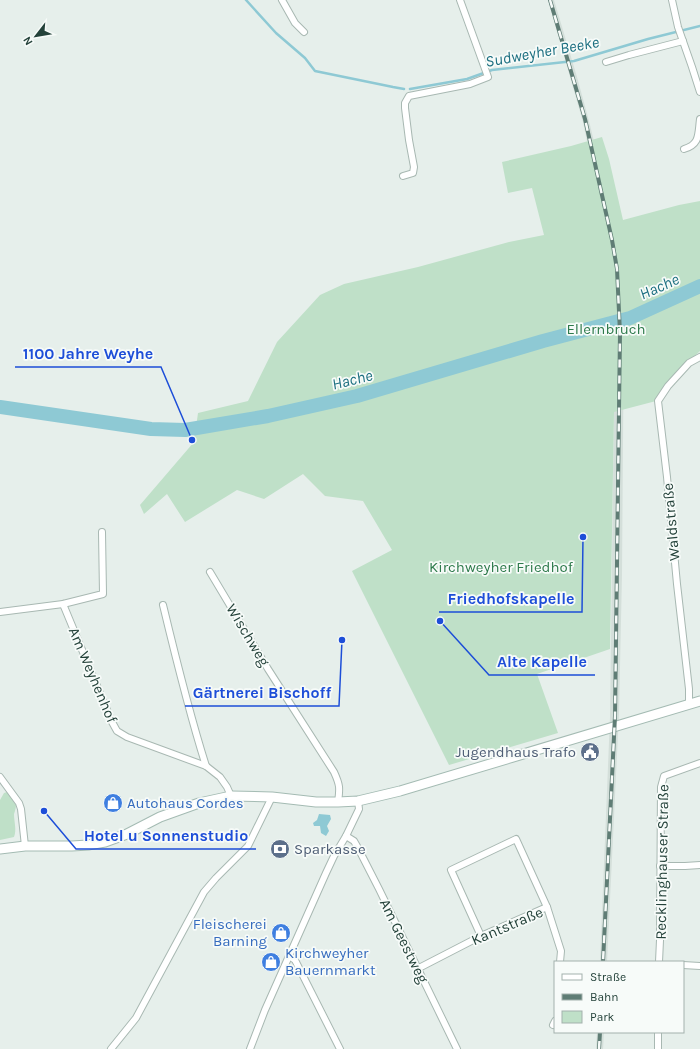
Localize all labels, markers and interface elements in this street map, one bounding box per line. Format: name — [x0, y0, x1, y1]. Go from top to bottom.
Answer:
north arrow — [16, 16, 56, 56]
water label: Sudweyher Beeke — [484, 32, 601, 71]
text: N — [20, 34, 35, 48]
water label: Hache — [637, 269, 682, 304]
park label: Ellernbruch — [566, 320, 646, 338]
callout: 1100 Jahre Weyhe — [15, 339, 161, 367]
text: 1100 Jahre Weyhe — [23, 344, 153, 363]
water label: Hache — [330, 365, 375, 394]
street label: Waldstraße — [659, 482, 683, 562]
park label: Kirchweyher Friedhof — [429, 558, 574, 576]
callout: Friedhofskapelle — [439, 584, 582, 612]
text: Friedhofskapelle — [447, 589, 575, 608]
street label: Wischweg — [222, 601, 274, 670]
street label: Am Weyhenhof — [65, 625, 122, 726]
callout: Alte Kapelle — [489, 647, 595, 675]
text: Alte Kapelle — [497, 652, 587, 671]
callout: Gärtnerei Bischoff — [185, 678, 339, 706]
text: Gärtnerei Bischoff — [193, 683, 331, 702]
public building icon: Jugendhaus Trafo — [579, 741, 601, 763]
place label: Jugendhaus Trafo — [455, 743, 576, 761]
street label: Recklinghauser Straße — [652, 784, 672, 940]
shop icon: Autohaus Cordes — [102, 792, 124, 814]
place label: Autohaus Cordes — [127, 794, 244, 812]
callout: Hotel u Sonnenstudio — [76, 821, 256, 849]
text: Hotel u Sonnenstudio — [84, 826, 248, 845]
bank icon: Sparkasse — [269, 838, 291, 860]
place label: Sparkasse — [294, 840, 366, 858]
street label: Am Geestweg — [376, 896, 432, 987]
street label: Kantstraße — [468, 903, 546, 949]
place label: Fleischerei Barning — [193, 915, 268, 950]
shop icon: Fleischerei Barning — [270, 922, 292, 944]
place label: Kirchweyher Bauernmarkt — [285, 944, 376, 979]
shop icon: Kirchweyher Bauernmarkt — [260, 951, 282, 973]
legend — [554, 961, 684, 1033]
text: Straße — [590, 970, 626, 984]
text: Bahn — [590, 990, 619, 1004]
text: Park — [590, 1010, 615, 1024]

